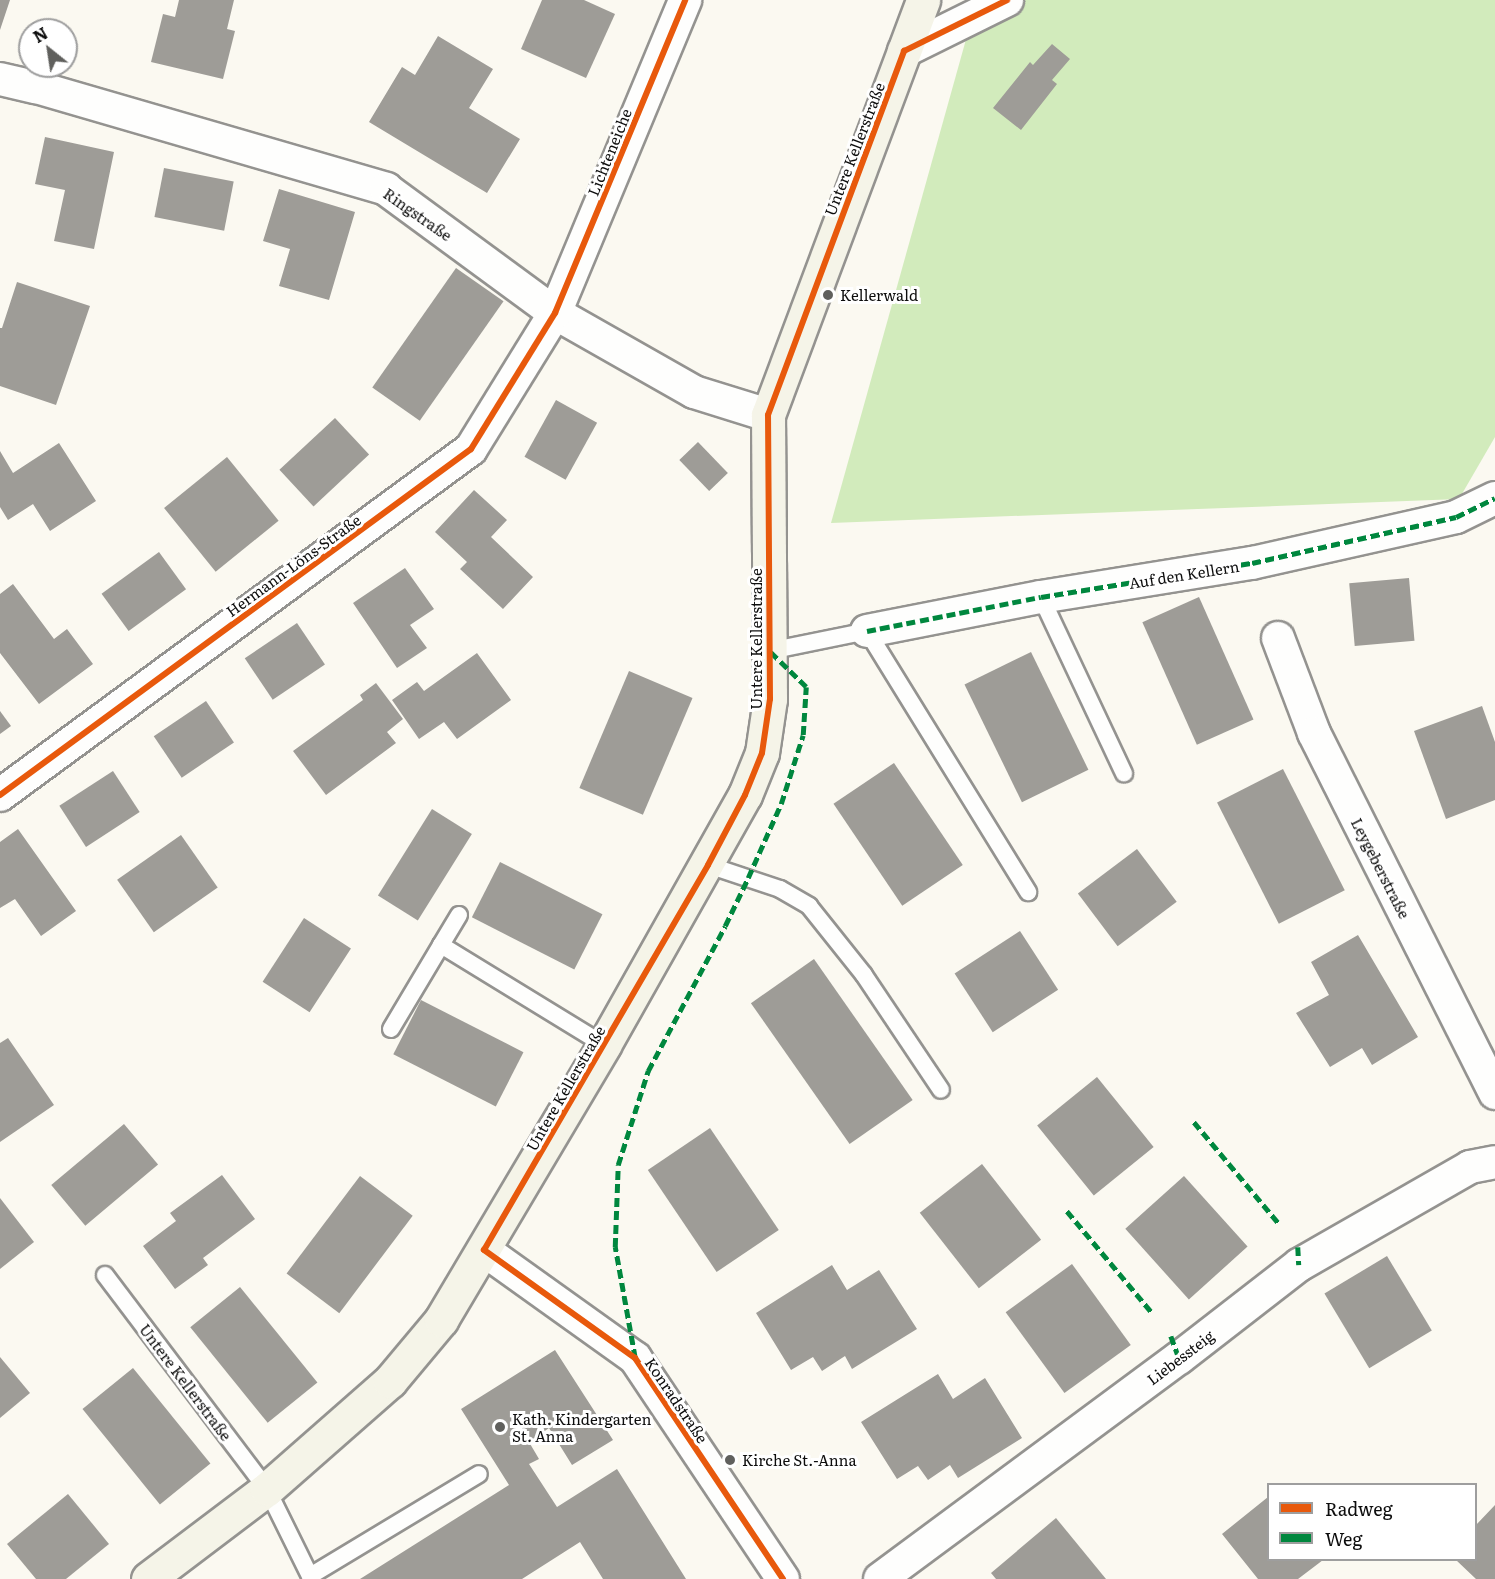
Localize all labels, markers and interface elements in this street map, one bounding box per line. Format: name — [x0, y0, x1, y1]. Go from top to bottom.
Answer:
north arrow — [18, 18, 78, 78]
text: N — [28, 20, 52, 48]
street label: Untere Kellerstraße — [820, 80, 888, 218]
street label: Lichteneiche — [583, 106, 635, 198]
street label: Ringstraße — [380, 184, 456, 244]
place label: Kellerwald — [840, 286, 918, 304]
marker: Kellerwald — [821, 288, 835, 302]
street label: Hermann-Löns-Straße — [222, 510, 364, 620]
street label: Auf den Kellern — [1128, 556, 1240, 592]
street label: Untere Kellerstraße — [747, 568, 765, 710]
street label: Leygeberstraße — [1348, 815, 1414, 921]
street label: Untere Kellerstraße — [522, 1022, 608, 1154]
street label: Untere Kellerstraße — [136, 1320, 236, 1444]
street label: Liebessteig — [1143, 1326, 1217, 1388]
street label: Konradstraße — [642, 1354, 712, 1446]
place label: Kath. Kindergarten St. Anna — [512, 1409, 651, 1444]
marker: Kath. Kindergarten St. Anna — [493, 1420, 507, 1434]
place label: Kirche St.-Anna — [742, 1451, 857, 1469]
marker: Kirche St.-Anna — [723, 1453, 737, 1467]
legend — [1267, 1483, 1477, 1561]
text: Radweg — [1325, 1495, 1393, 1522]
text: Weg — [1325, 1525, 1362, 1552]

